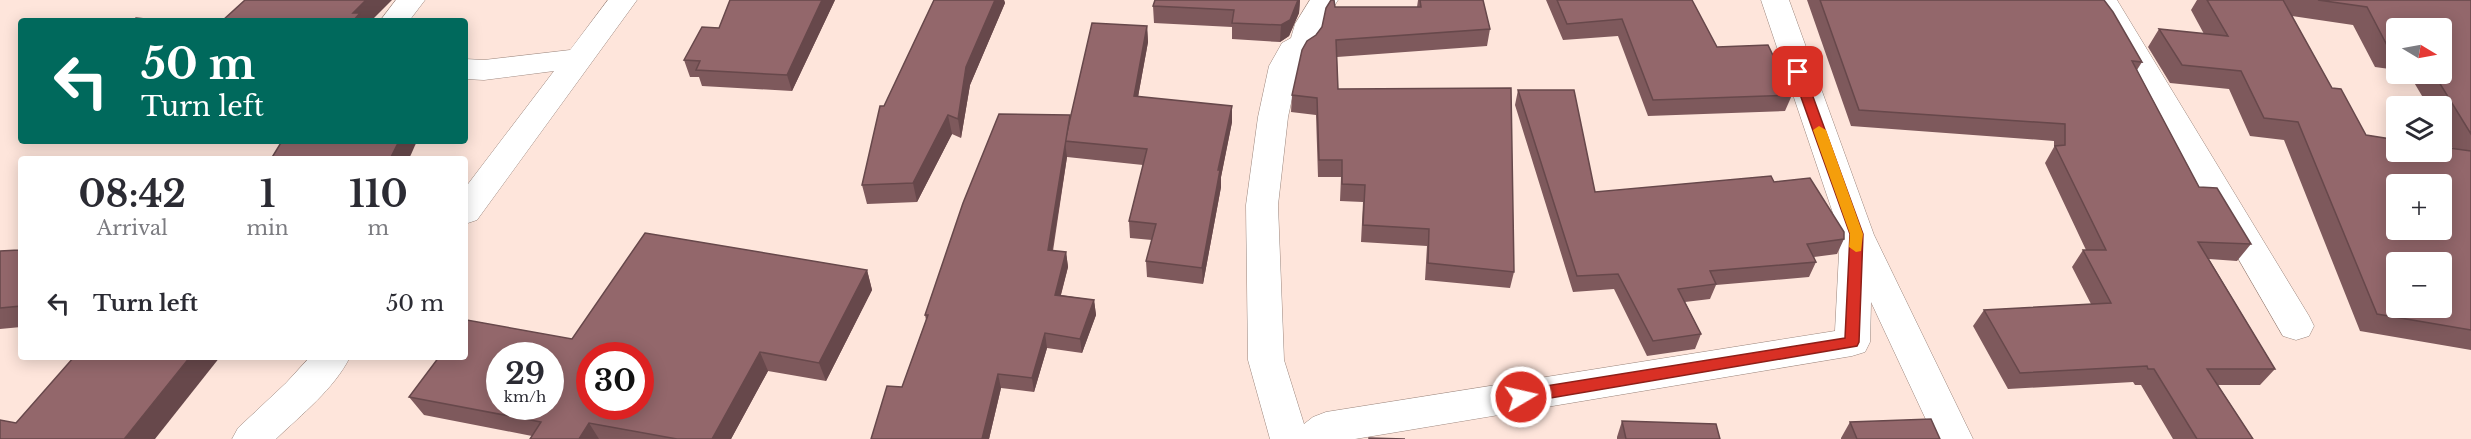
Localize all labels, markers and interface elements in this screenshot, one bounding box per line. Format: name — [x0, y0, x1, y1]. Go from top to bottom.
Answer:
north arrow — [2386, 18, 2452, 84]
map controls — [2386, 18, 2452, 318]
text: 50 m — [141, 38, 255, 90]
icon: left — [42, 42, 120, 120]
pin — [1772, 46, 1823, 97]
icon: arrive — [1781, 55, 1814, 88]
text: Turn left — [141, 90, 264, 123]
button: layers — [2386, 96, 2452, 162]
text: 08:42 — [78, 172, 186, 217]
text: 1 — [260, 172, 275, 217]
text: 110 — [349, 172, 408, 217]
button: + — [2386, 174, 2452, 240]
text: Arrival — [97, 216, 168, 240]
text: min — [246, 216, 289, 240]
text: m — [368, 216, 389, 240]
button: − — [2386, 252, 2452, 318]
icon: left — [42, 287, 75, 320]
text: Turn left — [93, 290, 198, 317]
text: 50 m — [386, 290, 444, 317]
speed limit sign: 30 — [576, 342, 654, 420]
text: 29 — [505, 355, 545, 392]
position arrow — [1489, 365, 1553, 429]
text: km/h — [504, 387, 546, 406]

